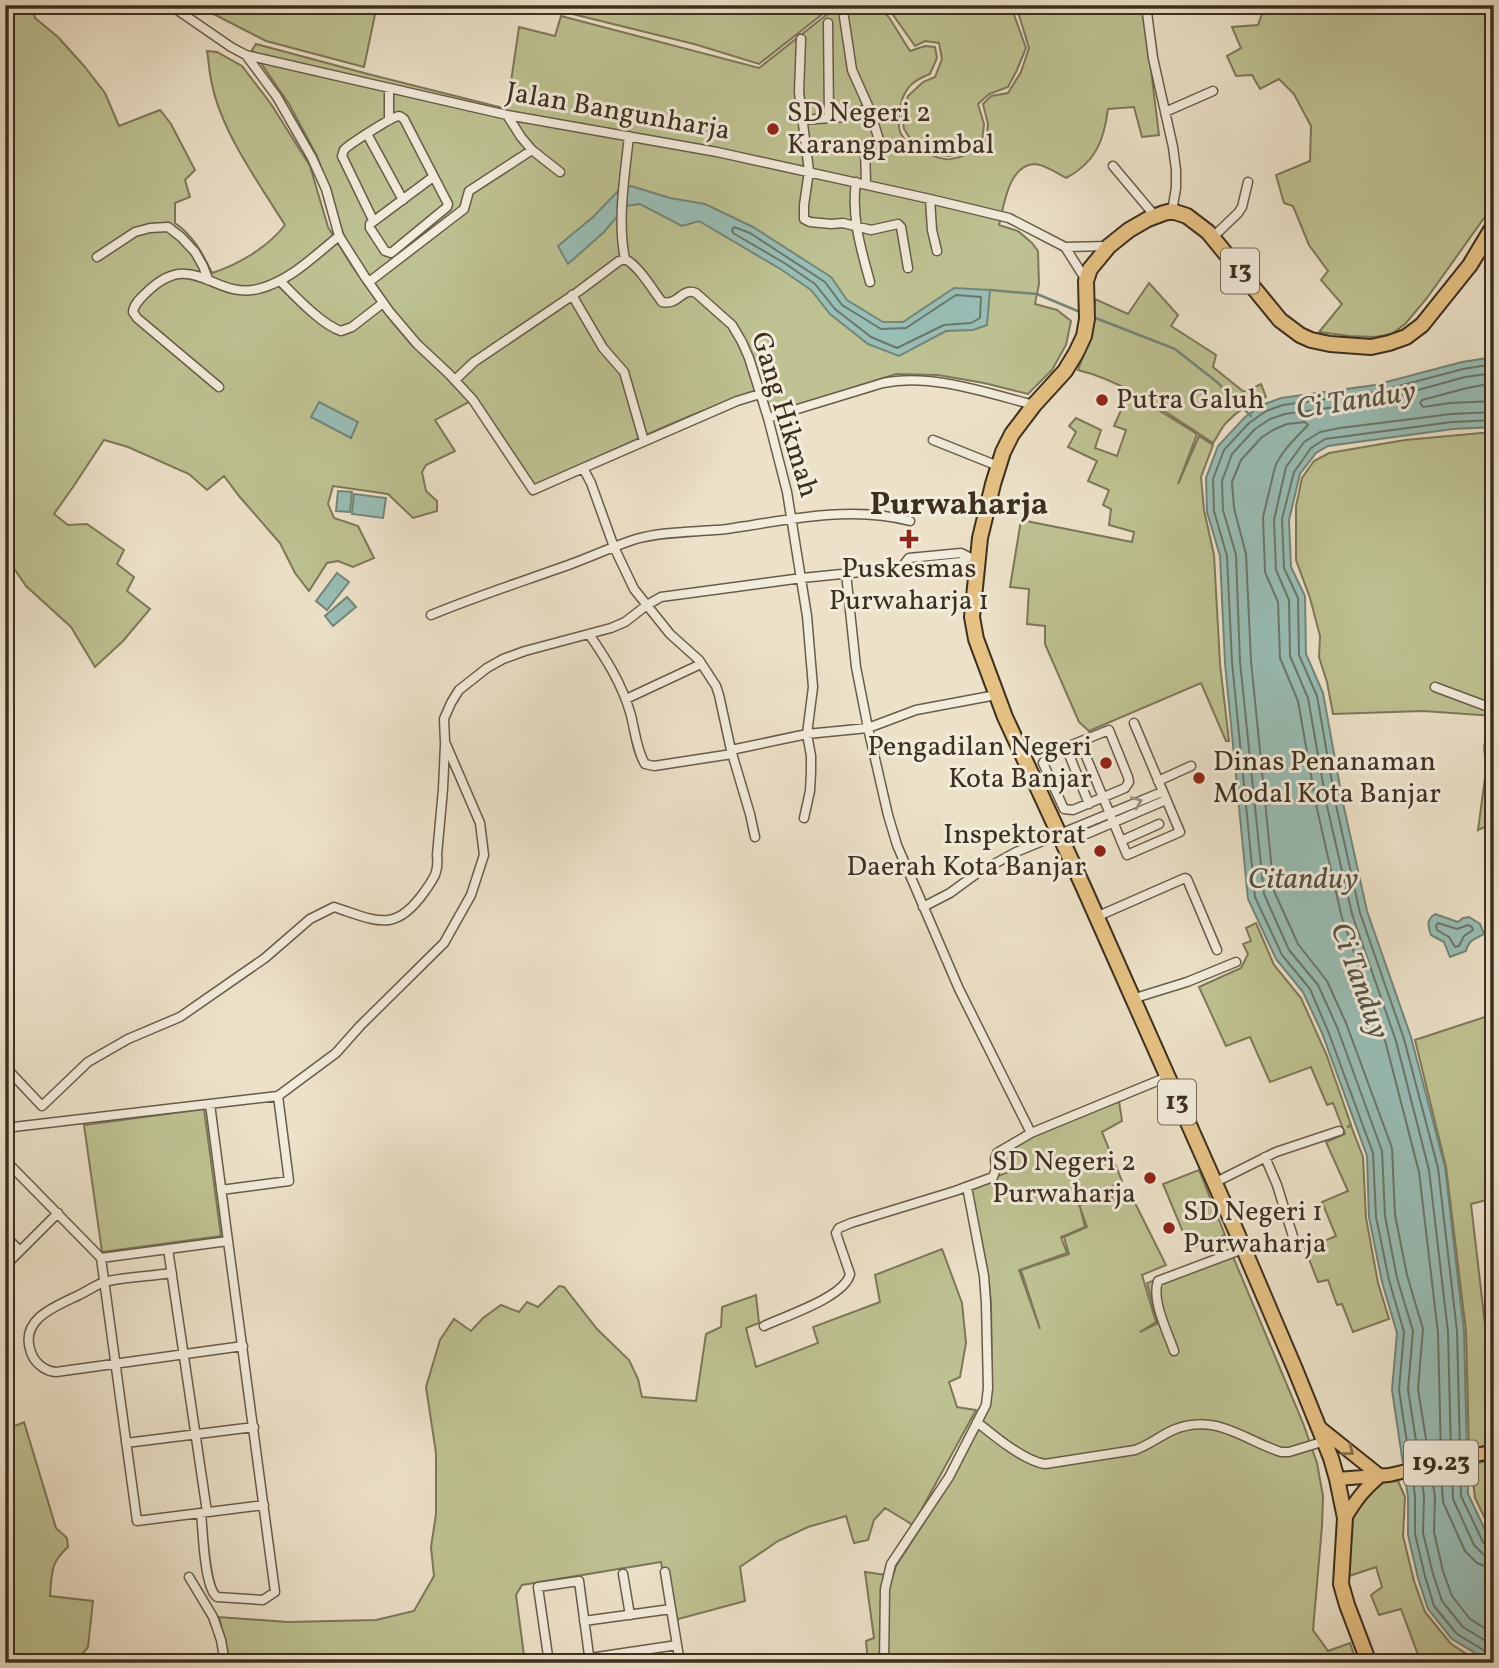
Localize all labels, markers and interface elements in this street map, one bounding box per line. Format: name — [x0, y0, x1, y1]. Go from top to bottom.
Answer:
street label: Jalan Bangunharja — [503, 73, 733, 151]
place label: SD Negeri 2 Karangpanimbal — [787, 94, 994, 165]
marker: SD Negeri 2 Karangpanimbal — [765, 121, 781, 137]
road number: 13 — [1221, 248, 1259, 294]
street label: Gang Hikmah — [740, 327, 828, 503]
water label: Ci Tanduy — [1293, 371, 1419, 431]
place label: Putra Galuh — [1116, 381, 1264, 420]
marker: Putra Galuh — [1094, 392, 1110, 408]
district label: Purwaharja — [870, 484, 1048, 528]
marker: Puskesmas Purwaharja 1 — [899, 529, 919, 549]
place label: Puskesmas Purwaharja 1 — [829, 550, 989, 621]
place label: Pengadilan Negeri Kota Banjar — [867, 728, 1092, 799]
place label: Dinas Penanaman Modal Kota Banjar — [1213, 743, 1441, 814]
marker: Pengadilan Negeri Kota Banjar — [1098, 755, 1114, 771]
marker: Dinas Penanaman Modal Kota Banjar — [1191, 770, 1207, 786]
one-way arrow — [1130, 796, 1143, 810]
place label: Inspektorat Daerah Kota Banjar — [847, 816, 1086, 887]
marker: Inspektorat Daerah Kota Banjar — [1092, 843, 1108, 859]
water label: Citanduy — [1248, 859, 1358, 901]
water label: Ci Tanduy — [1319, 917, 1399, 1045]
road number: 13 — [1158, 1079, 1196, 1124]
place label: SD Negeri 2 Purwaharja — [992, 1143, 1136, 1214]
marker: SD Negeri 2 Purwaharja — [1142, 1170, 1158, 1186]
place label: SD Negeri 1 Purwaharja — [1183, 1193, 1327, 1264]
marker: SD Negeri 1 Purwaharja — [1161, 1220, 1177, 1236]
road number: 19.23 — [1404, 1440, 1478, 1486]
one-way arrow — [1341, 1443, 1354, 1456]

